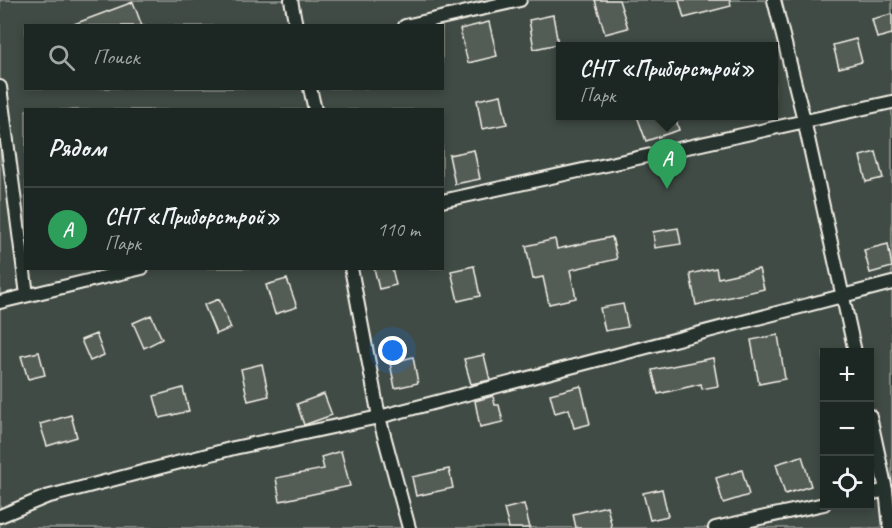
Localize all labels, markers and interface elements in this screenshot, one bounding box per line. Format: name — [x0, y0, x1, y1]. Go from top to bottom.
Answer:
search box — [24, 24, 444, 90]
icon: search — [45, 41, 78, 74]
popup — [556, 42, 778, 120]
text: Поиск — [93, 43, 139, 71]
text: СНТ «Приборстрой» — [580, 55, 754, 83]
text: Парк — [580, 83, 615, 108]
text: Рядом — [48, 131, 106, 164]
pin: A — [648, 140, 686, 189]
text: СНТ «Приборстрой» — [105, 203, 280, 231]
text: A — [62, 217, 73, 242]
text: 110 m — [377, 217, 420, 242]
text: Парк — [105, 231, 141, 256]
your location — [378, 336, 407, 365]
map controls — [820, 348, 874, 510]
button: + — [820, 348, 874, 402]
button: − — [820, 402, 874, 456]
button: locate — [820, 456, 874, 510]

